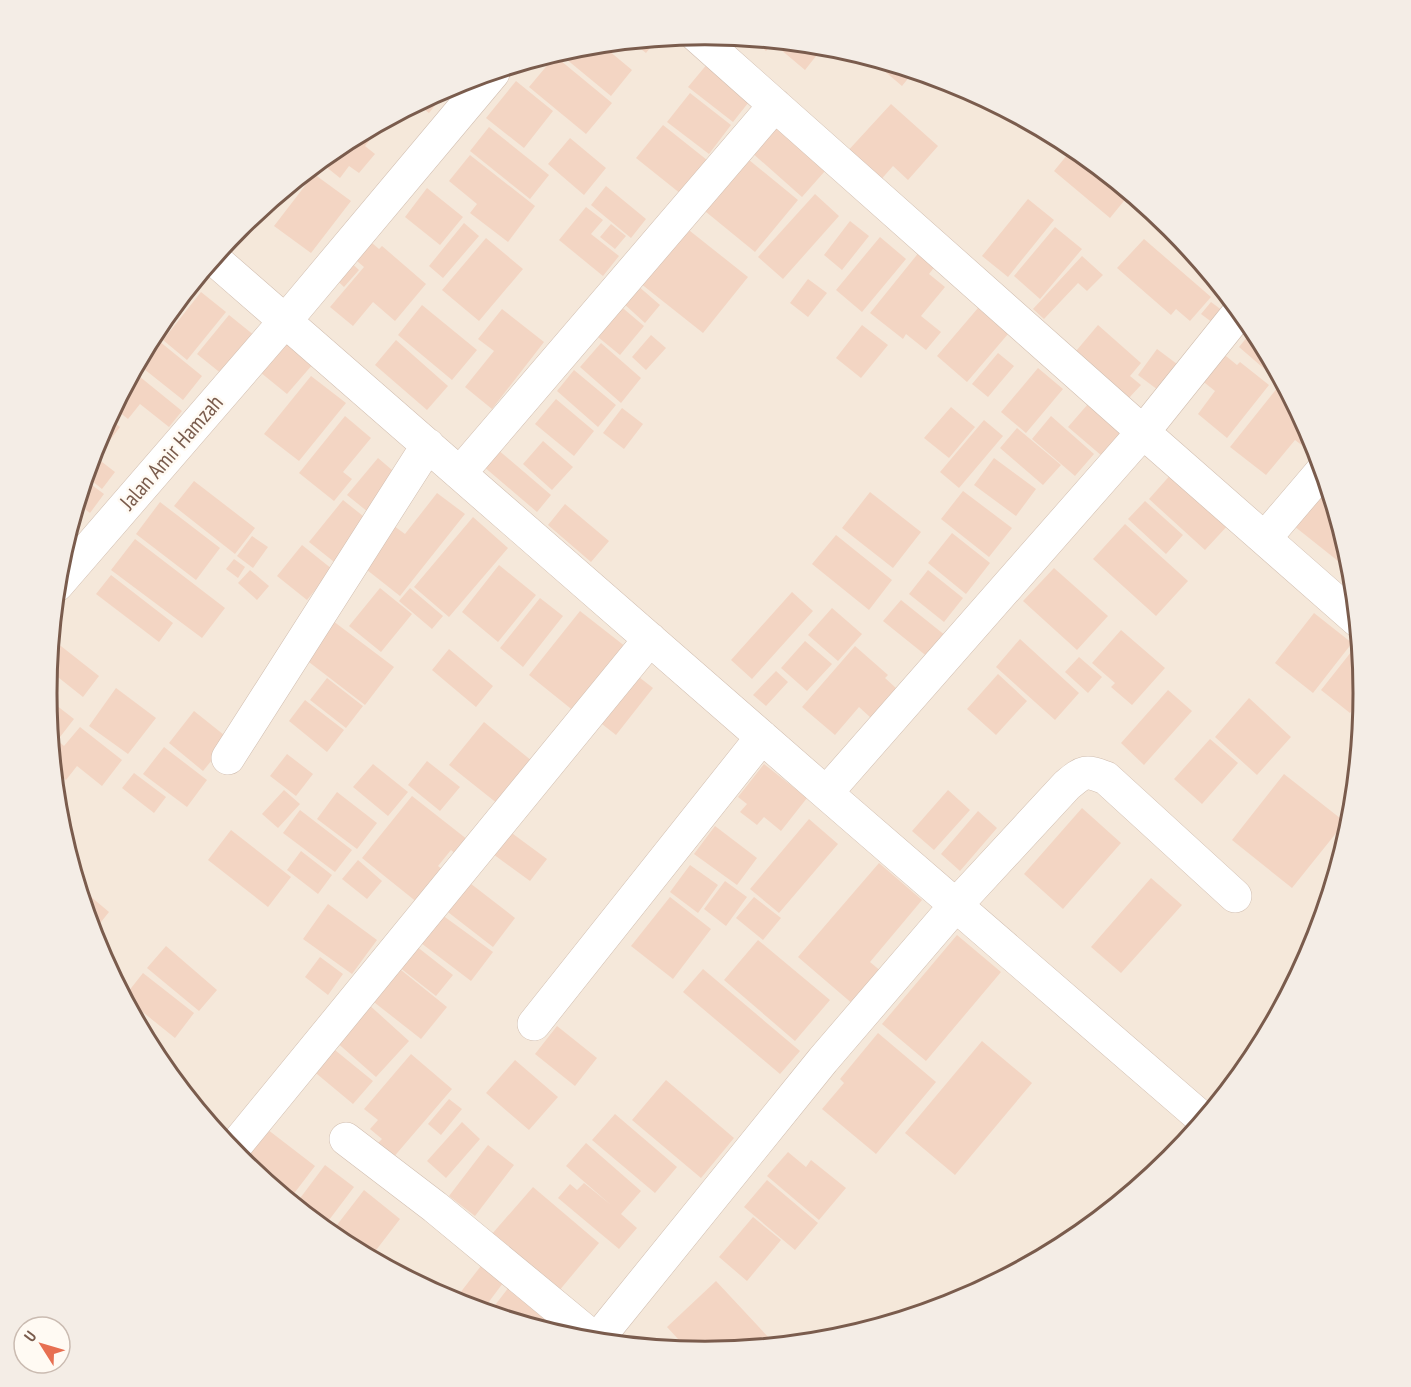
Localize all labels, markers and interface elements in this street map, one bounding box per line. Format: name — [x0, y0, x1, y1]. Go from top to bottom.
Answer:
street label: Jalan Amir Hamzah — [113, 389, 229, 516]
north arrow — [12, 1315, 72, 1375]
text: U — [20, 1327, 40, 1345]

